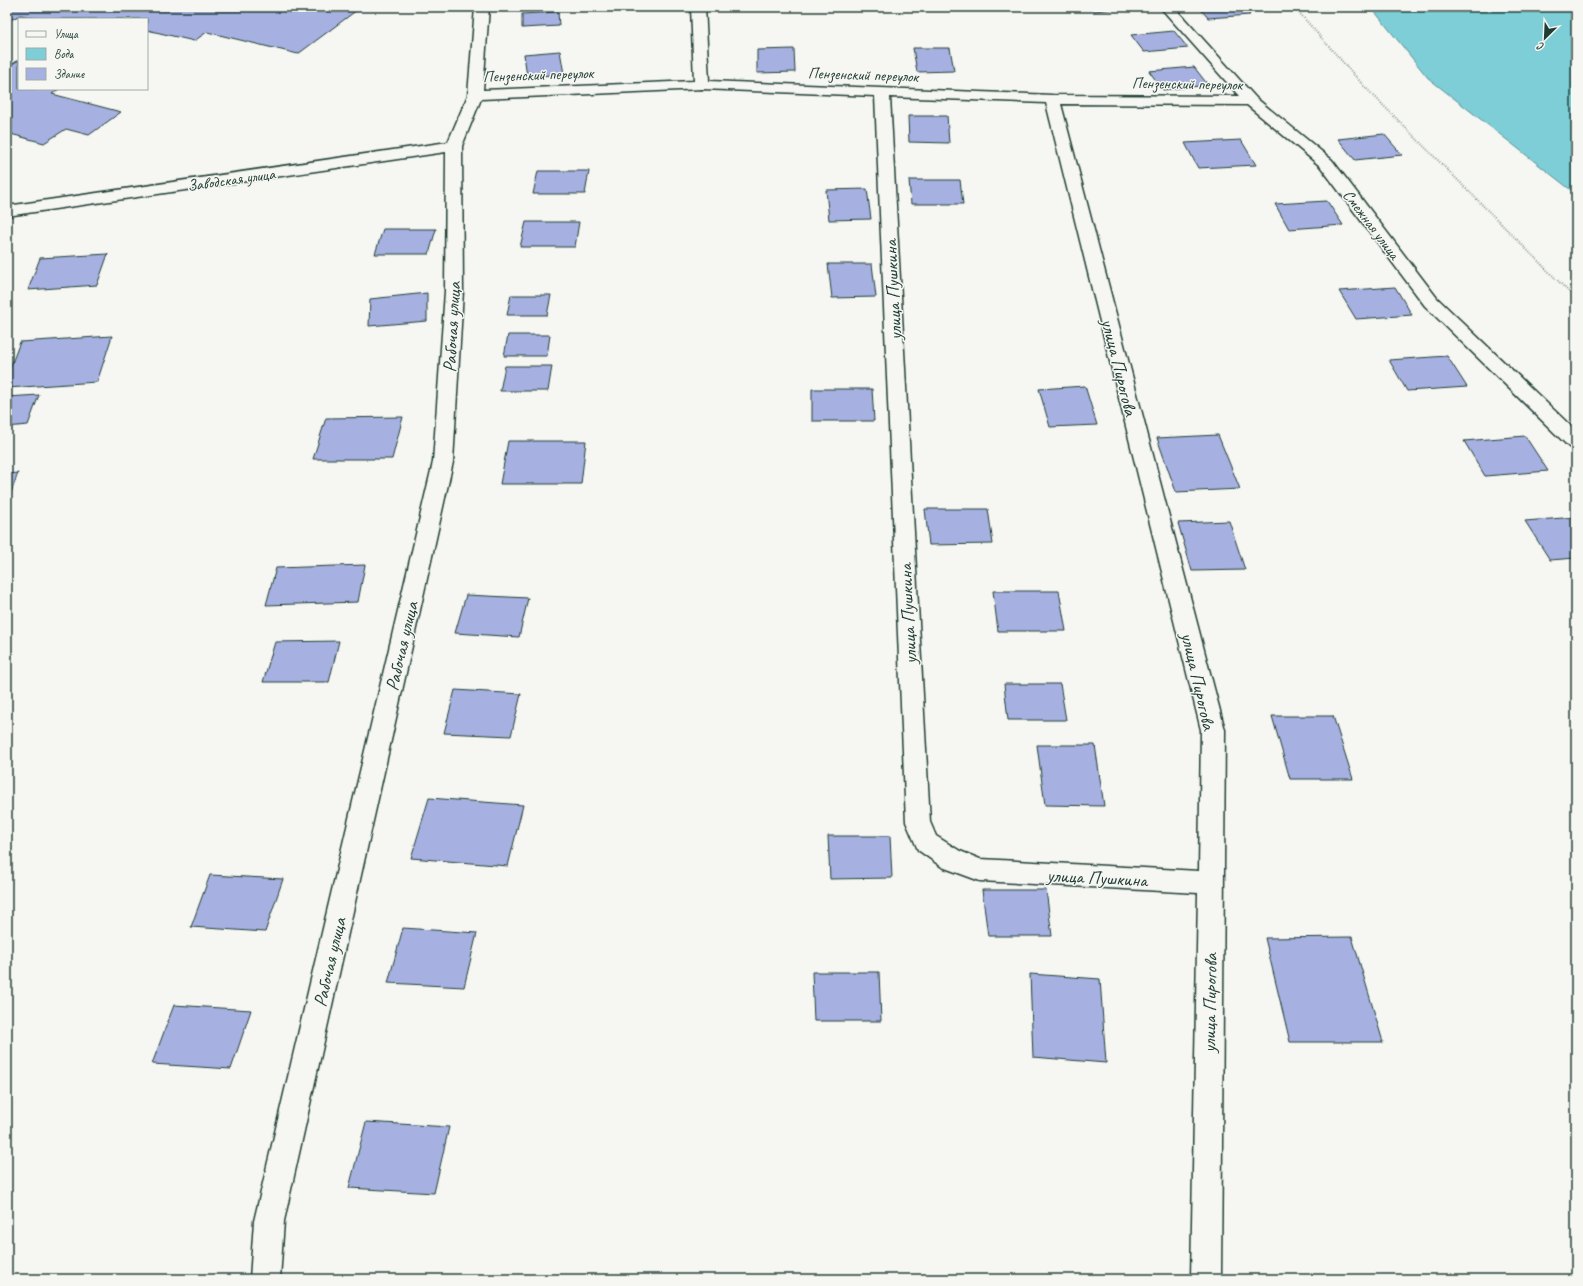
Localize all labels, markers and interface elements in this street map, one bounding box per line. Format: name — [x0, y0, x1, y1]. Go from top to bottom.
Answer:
legend — [18, 18, 148, 90]
north arrow — [1525, 18, 1565, 58]
text: Улица — [54, 26, 79, 42]
text: С — [1534, 39, 1546, 55]
text: Вода — [54, 46, 75, 62]
street label: Пензенский переулок — [483, 63, 596, 87]
street label: Пензенский переулок — [807, 63, 921, 87]
text: Здание — [54, 66, 85, 82]
street label: Пензенский переулок — [1132, 73, 1244, 95]
street label: Заводская улица — [186, 164, 277, 196]
street label: Смежная улица — [1338, 186, 1405, 265]
street label: улица Пушкина — [878, 237, 908, 342]
street label: Рабочая улица — [438, 279, 466, 373]
street label: улица Пирогова — [1095, 315, 1143, 420]
street label: улица Пушкина — [893, 561, 923, 666]
street label: Рабочая улица — [380, 598, 424, 693]
street label: улица Пирогова — [1175, 629, 1221, 734]
street label: улица Пушкина — [1045, 863, 1150, 893]
street label: Рабочая улица — [308, 914, 352, 1009]
street label: улица Пирогова — [1197, 951, 1223, 1054]

